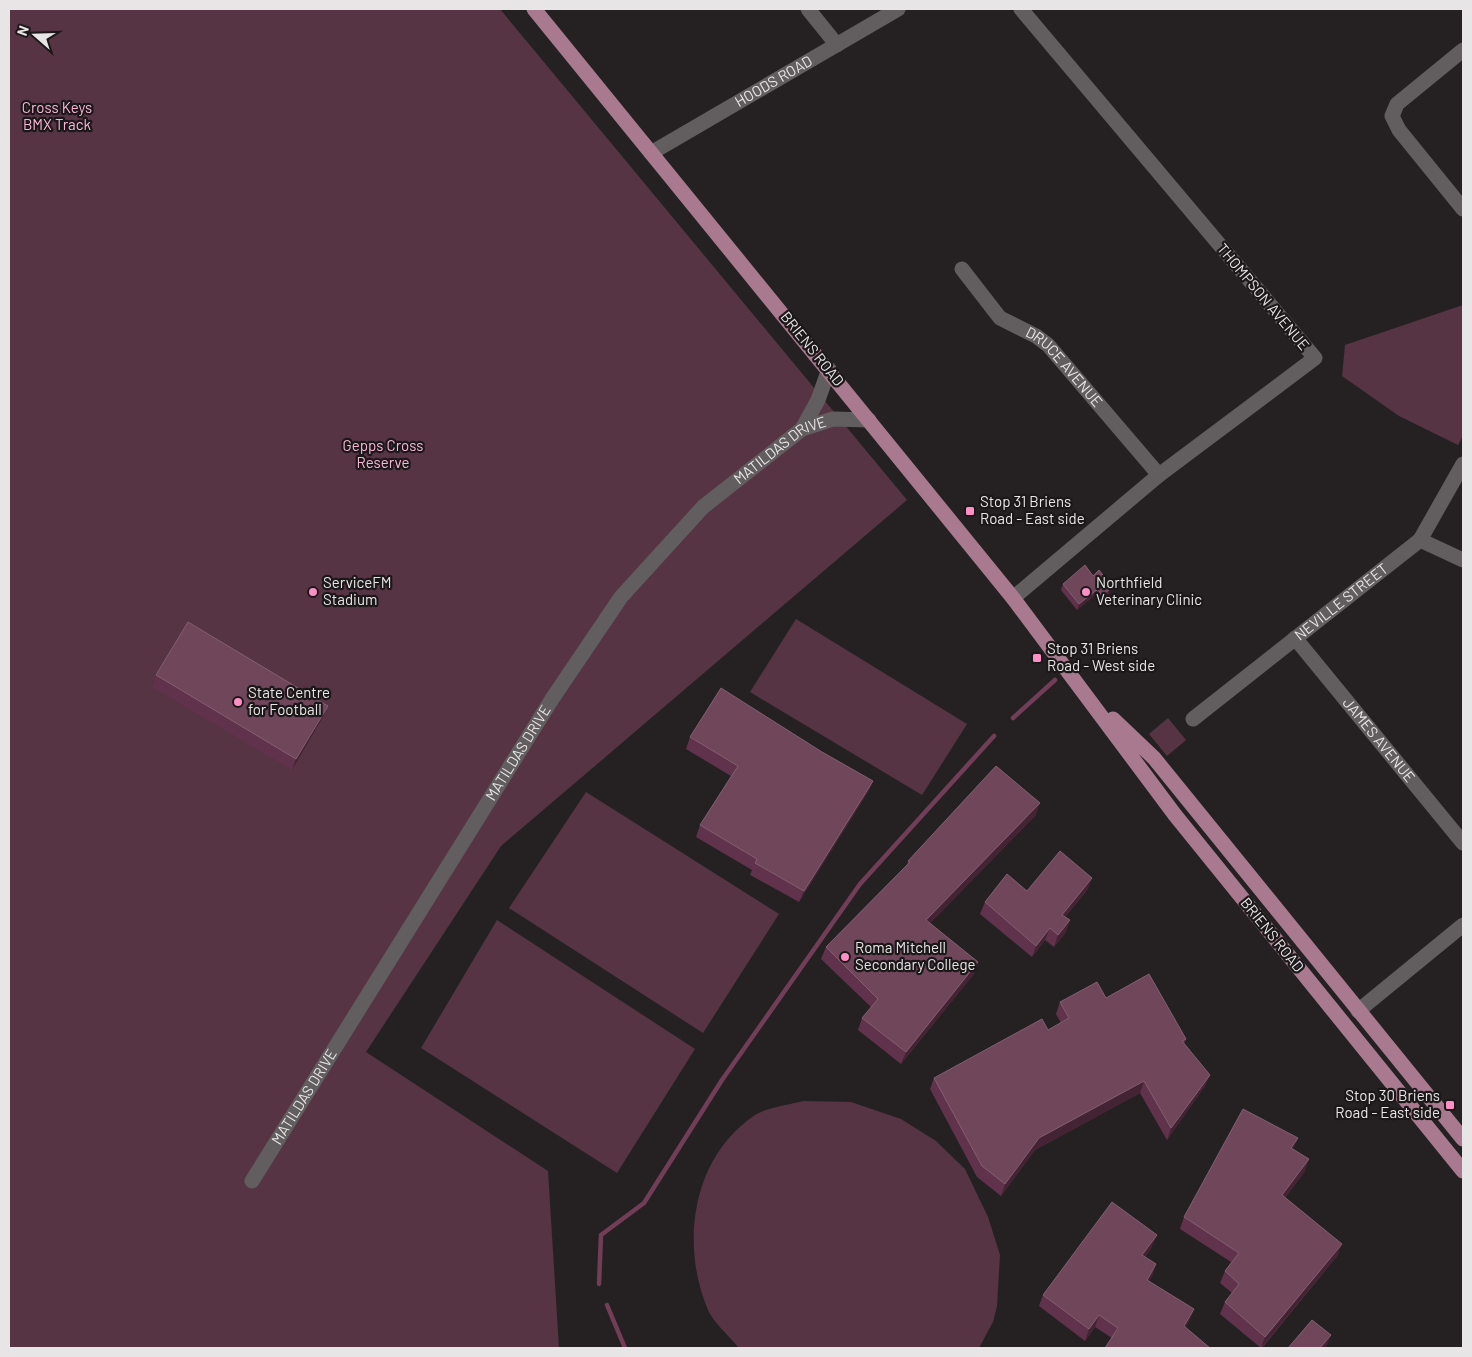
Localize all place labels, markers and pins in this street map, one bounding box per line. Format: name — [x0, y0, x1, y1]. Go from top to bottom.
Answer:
place label: Stop 31 Briens Road - East side — [980, 492, 1085, 527]
marker: Stop 31 Briens Road - East side — [964, 505, 976, 517]
place label: ServiceFM Stadium — [323, 573, 392, 608]
place label: Northfield Veterinary Clinic — [1096, 573, 1202, 608]
marker: ServiceFM Stadium — [307, 586, 319, 598]
marker: Northfield Veterinary Clinic — [1080, 586, 1092, 598]
place label: Stop 31 Briens Road - West side — [1047, 639, 1155, 674]
marker: Stop 31 Briens Road - West side — [1031, 652, 1043, 664]
place label: State Centre for Football — [248, 683, 330, 718]
marker: State Centre for Football — [232, 696, 244, 708]
place label: Roma Mitchell Secondary College — [855, 938, 976, 973]
marker: Roma Mitchell Secondary College — [839, 951, 851, 963]
place label: Stop 30 Briens Road - East side — [1335, 1086, 1440, 1121]
marker: Stop 30 Briens Road - East side — [1444, 1099, 1456, 1111]

